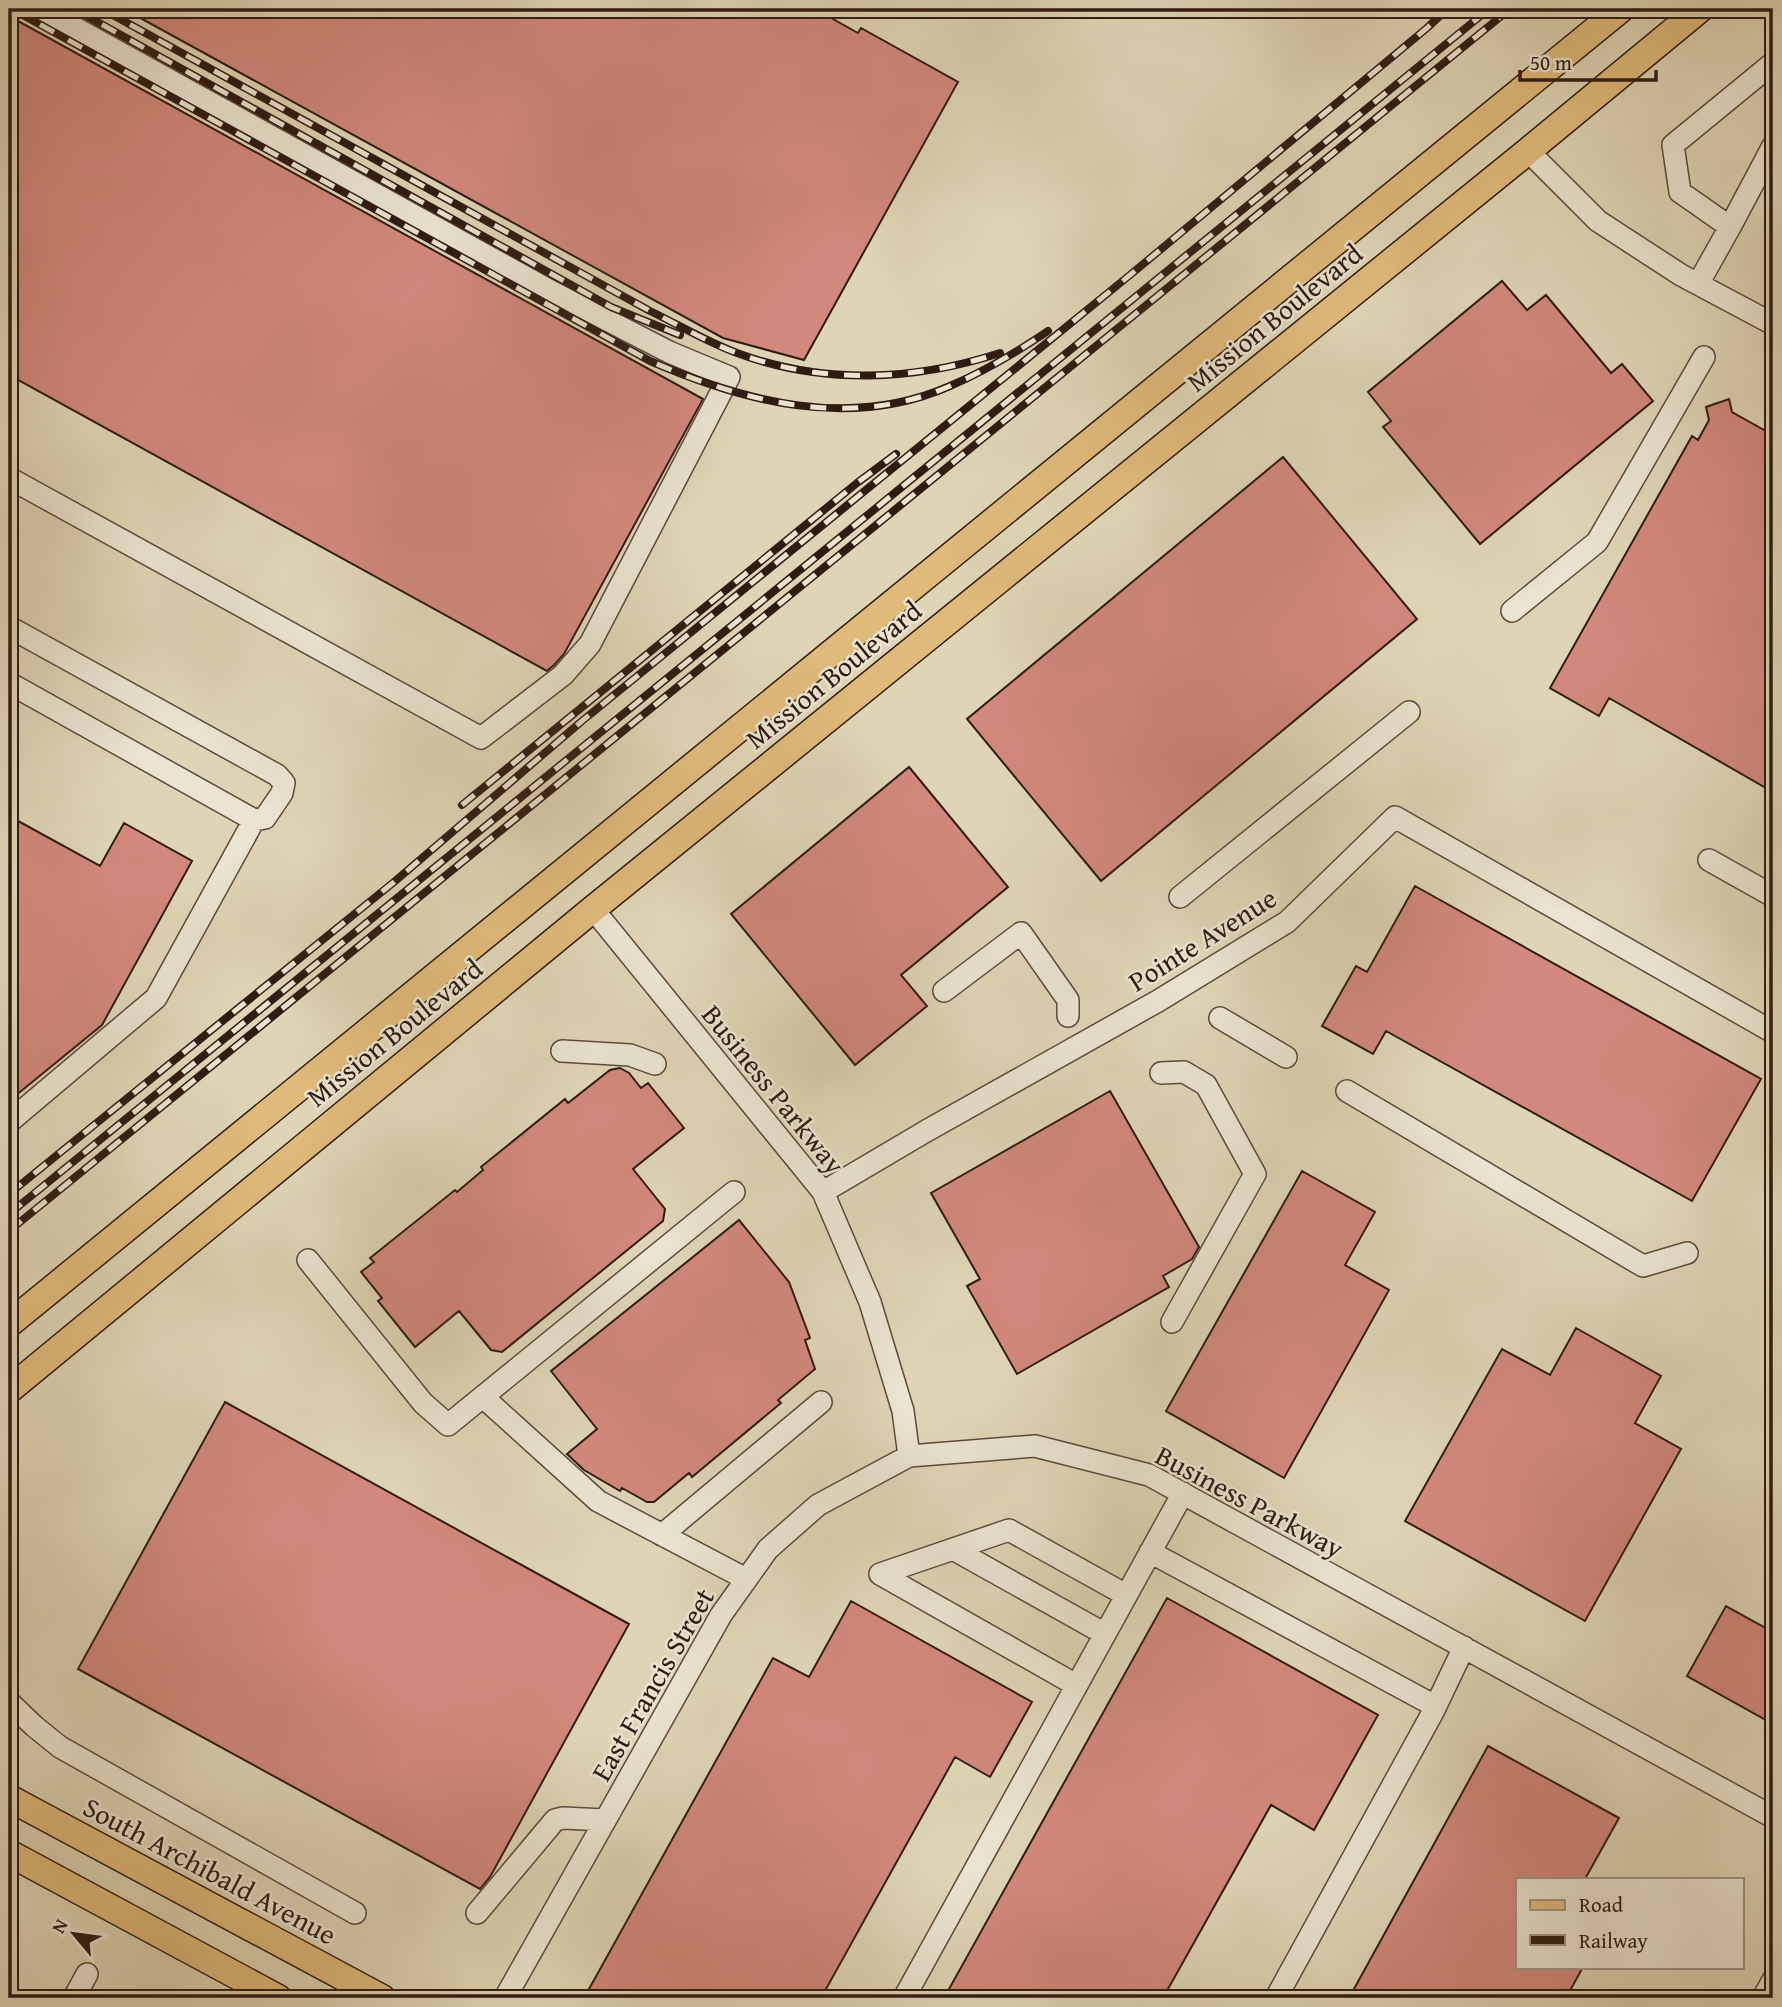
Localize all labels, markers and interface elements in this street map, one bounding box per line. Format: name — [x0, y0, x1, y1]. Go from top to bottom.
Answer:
scale bar — [1520, 38, 1656, 82]
text: 50 m — [1530, 47, 1572, 78]
street label: Mission Boulevard — [1177, 233, 1371, 401]
street label: Mission Boulevard — [736, 590, 930, 758]
street label: Pointe Avenue — [1120, 877, 1284, 1001]
street label: Mission Boulevard — [297, 948, 491, 1116]
street label: Business Parkway — [693, 995, 855, 1183]
street label: Business Parkway — [1149, 1434, 1351, 1568]
street label: East Francis Street — [580, 1580, 724, 1788]
street label: South Archibald Avenue — [76, 1786, 344, 1954]
legend — [1516, 1878, 1744, 1968]
text: Road — [1579, 1889, 1624, 1920]
north arrow — [38, 1898, 108, 1968]
text: N — [44, 1913, 75, 1938]
text: Railway — [1579, 1925, 1648, 1956]

